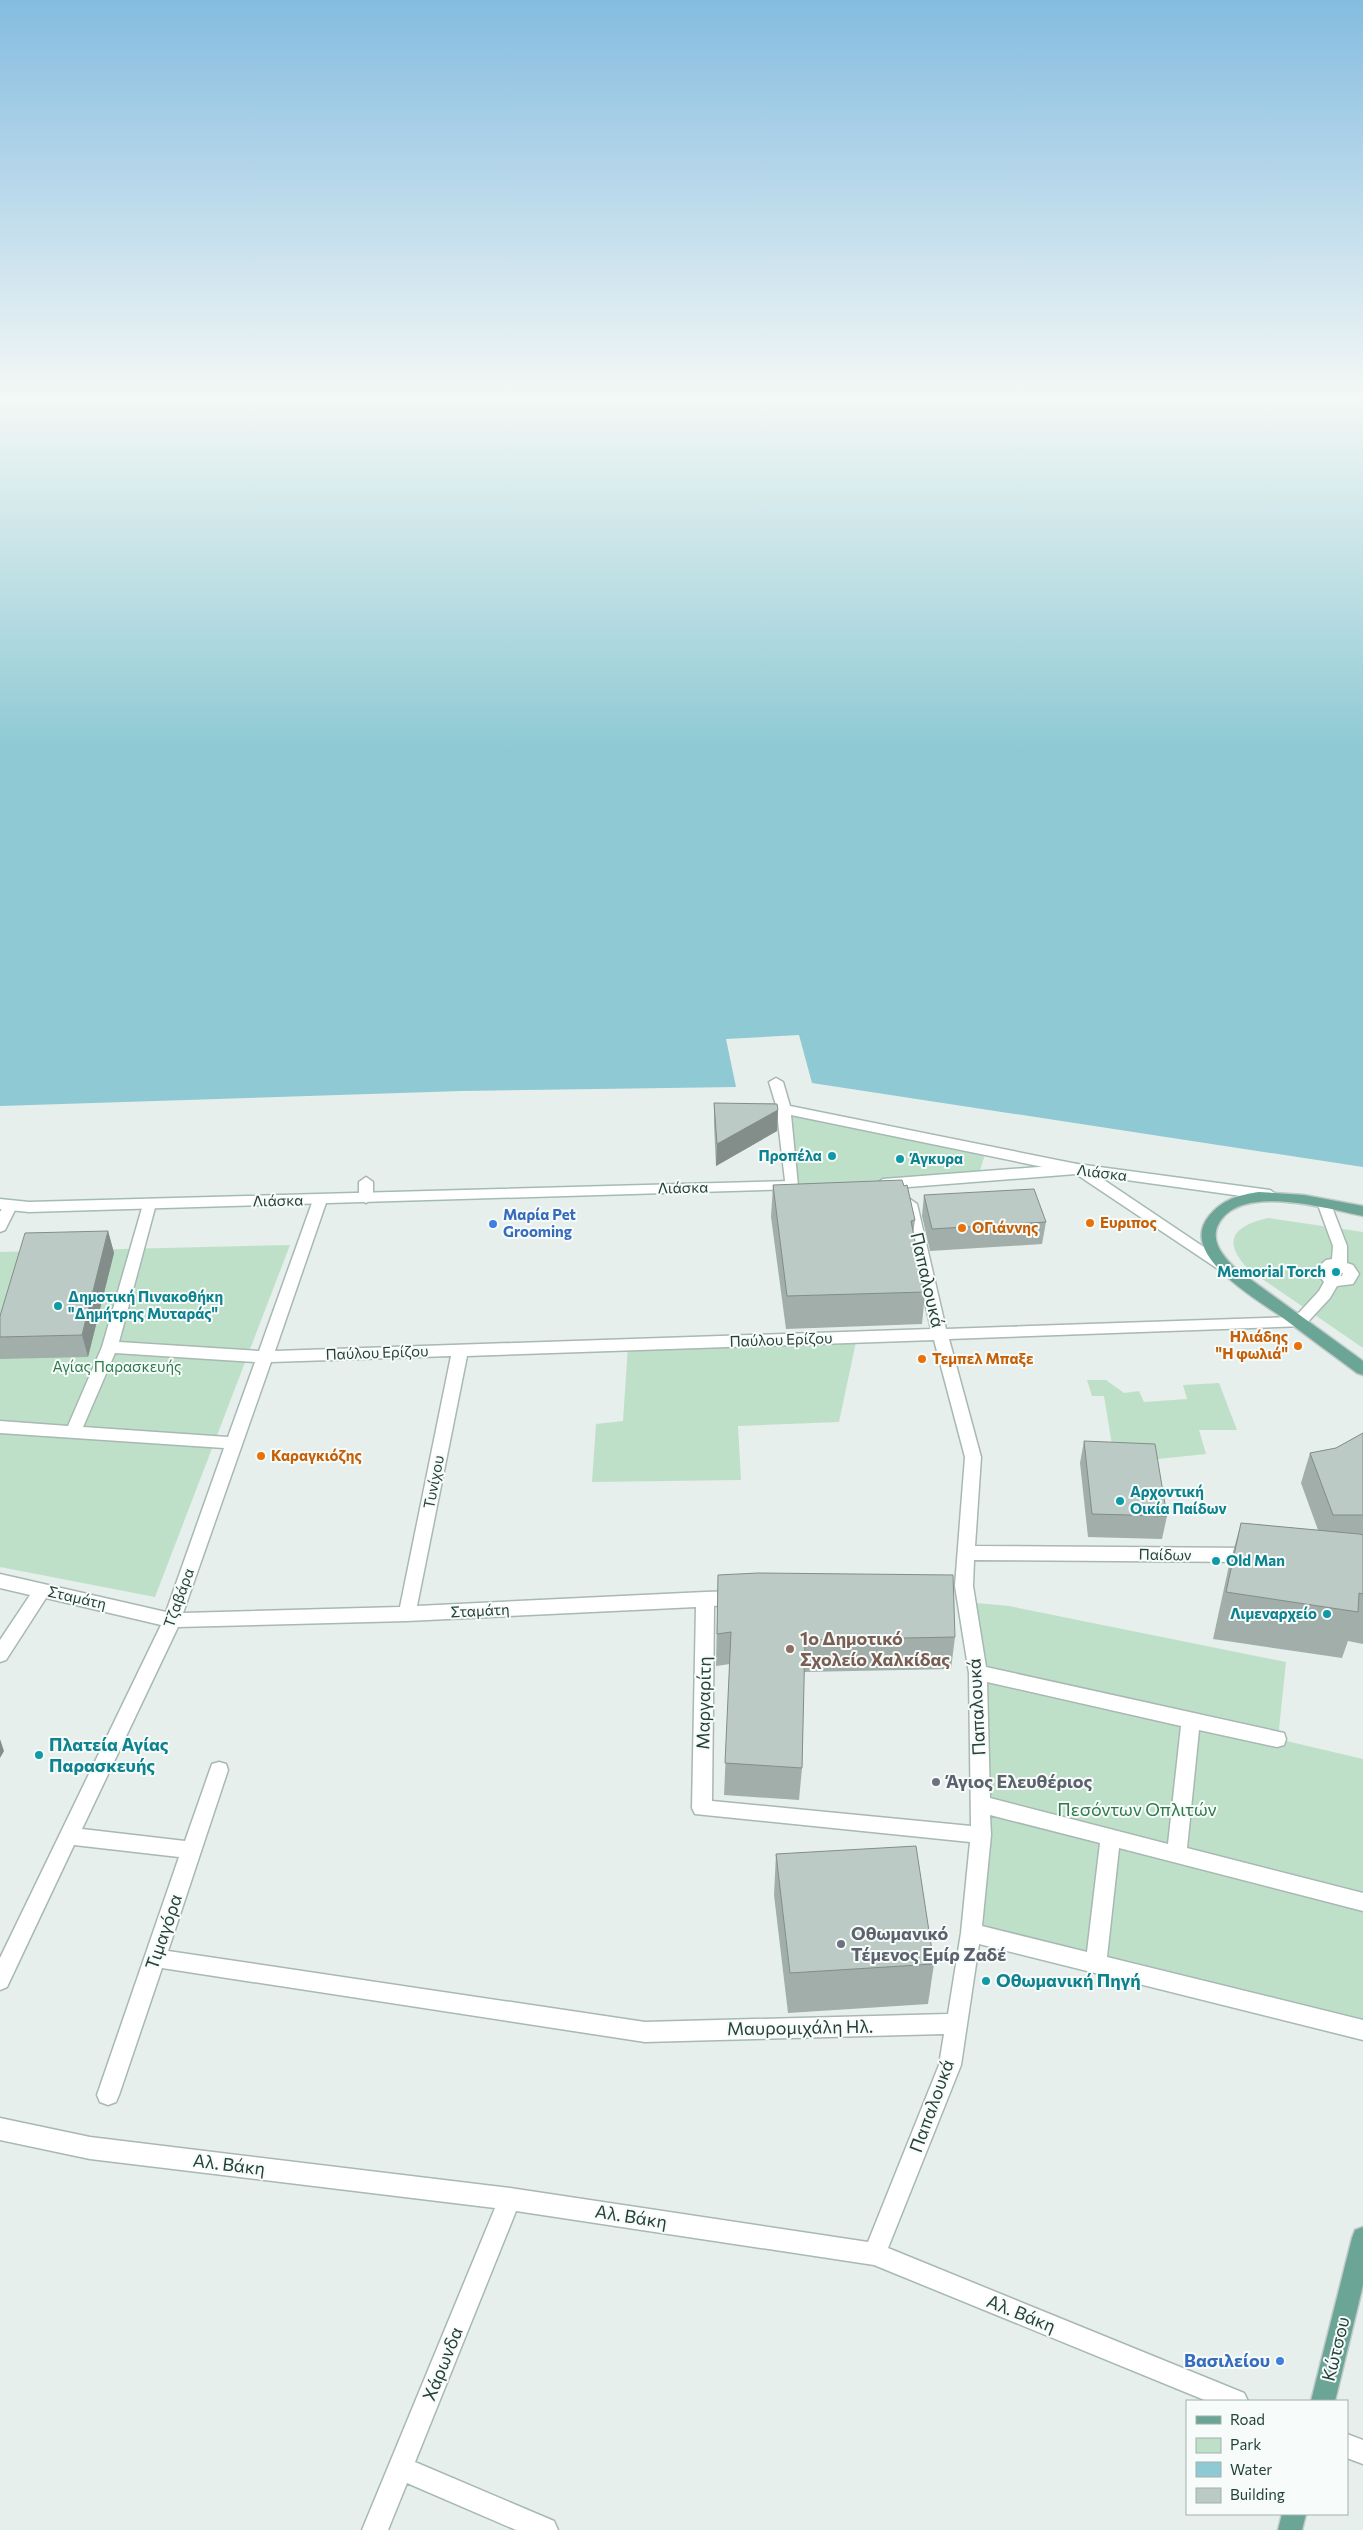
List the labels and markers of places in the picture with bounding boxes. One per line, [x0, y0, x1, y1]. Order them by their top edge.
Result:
place label: Προπέλα [759, 1146, 822, 1164]
place label: Άγκυρα [909, 1149, 963, 1167]
marker: Προπέλα [826, 1150, 838, 1162]
marker: Άγκυρα [894, 1153, 906, 1165]
place label: Μαρία Pet Grooming [503, 1205, 576, 1240]
place label: Ευριπος [1100, 1213, 1157, 1231]
marker: Ευριπος [1084, 1217, 1096, 1229]
marker: Μαρία Pet Grooming [487, 1218, 499, 1230]
place label: ΟΓιάννης [972, 1218, 1038, 1236]
marker: ΟΓιάννης [956, 1222, 968, 1234]
place label: Memorial Torch [1217, 1262, 1326, 1280]
marker: Memorial Torch [1330, 1266, 1342, 1278]
place label: Δημοτική Πινακοθήκη "Δημήτρης Μυταράς" [68, 1287, 223, 1322]
marker: Δημοτική Πινακοθήκη "Δημήτρης Μυταράς" [52, 1300, 64, 1312]
place label: Ηλιάδης "Η φωλιά" [1216, 1327, 1288, 1362]
marker: Ηλιάδης "Η φωλιά" [1292, 1340, 1304, 1352]
place label: Τεμπελ Μπαξε [932, 1349, 1033, 1367]
marker: Τεμπελ Μπαξε [916, 1353, 928, 1365]
place label: Καραγκιόζης [271, 1446, 362, 1464]
marker: Καραγκιόζης [255, 1450, 267, 1462]
place label: Αρχοντική Οικία Παίδων [1130, 1482, 1227, 1517]
marker: Αρχοντική Οικία Παίδων [1114, 1495, 1126, 1507]
place label: Old Man [1226, 1551, 1285, 1569]
marker: Old Man [1210, 1555, 1222, 1567]
place label: Λιμεναρχείο [1230, 1604, 1317, 1622]
marker: Λιμεναρχείο [1321, 1608, 1333, 1620]
place label: 1ο Δημοτικό Σχολείο Χαλκίδας [800, 1627, 950, 1670]
marker: 1ο Δημοτικό Σχολείο Χαλκίδας [784, 1643, 796, 1655]
place label: Πλατεία Αγίας Παρασκευής [49, 1733, 169, 1776]
marker: Πλατεία Αγίας Παρασκευής [33, 1749, 45, 1761]
place label: Άγιος Ελευθέριος [945, 1770, 1093, 1792]
marker: Άγιος Ελευθέριος [930, 1776, 942, 1788]
place label: Οθωμανικό Τέμενος Εμίρ Ζαδέ [851, 1922, 1006, 1965]
marker: Οθωμανικό Τέμενος Εμίρ Ζαδέ [835, 1938, 847, 1950]
place label: Οθωμανική Πηγή [996, 1969, 1141, 1991]
marker: Οθωμανική Πηγή [980, 1975, 992, 1987]
place label: Βασιλείου [1184, 2349, 1270, 2371]
marker: Βασιλείου [1274, 2355, 1286, 2367]

